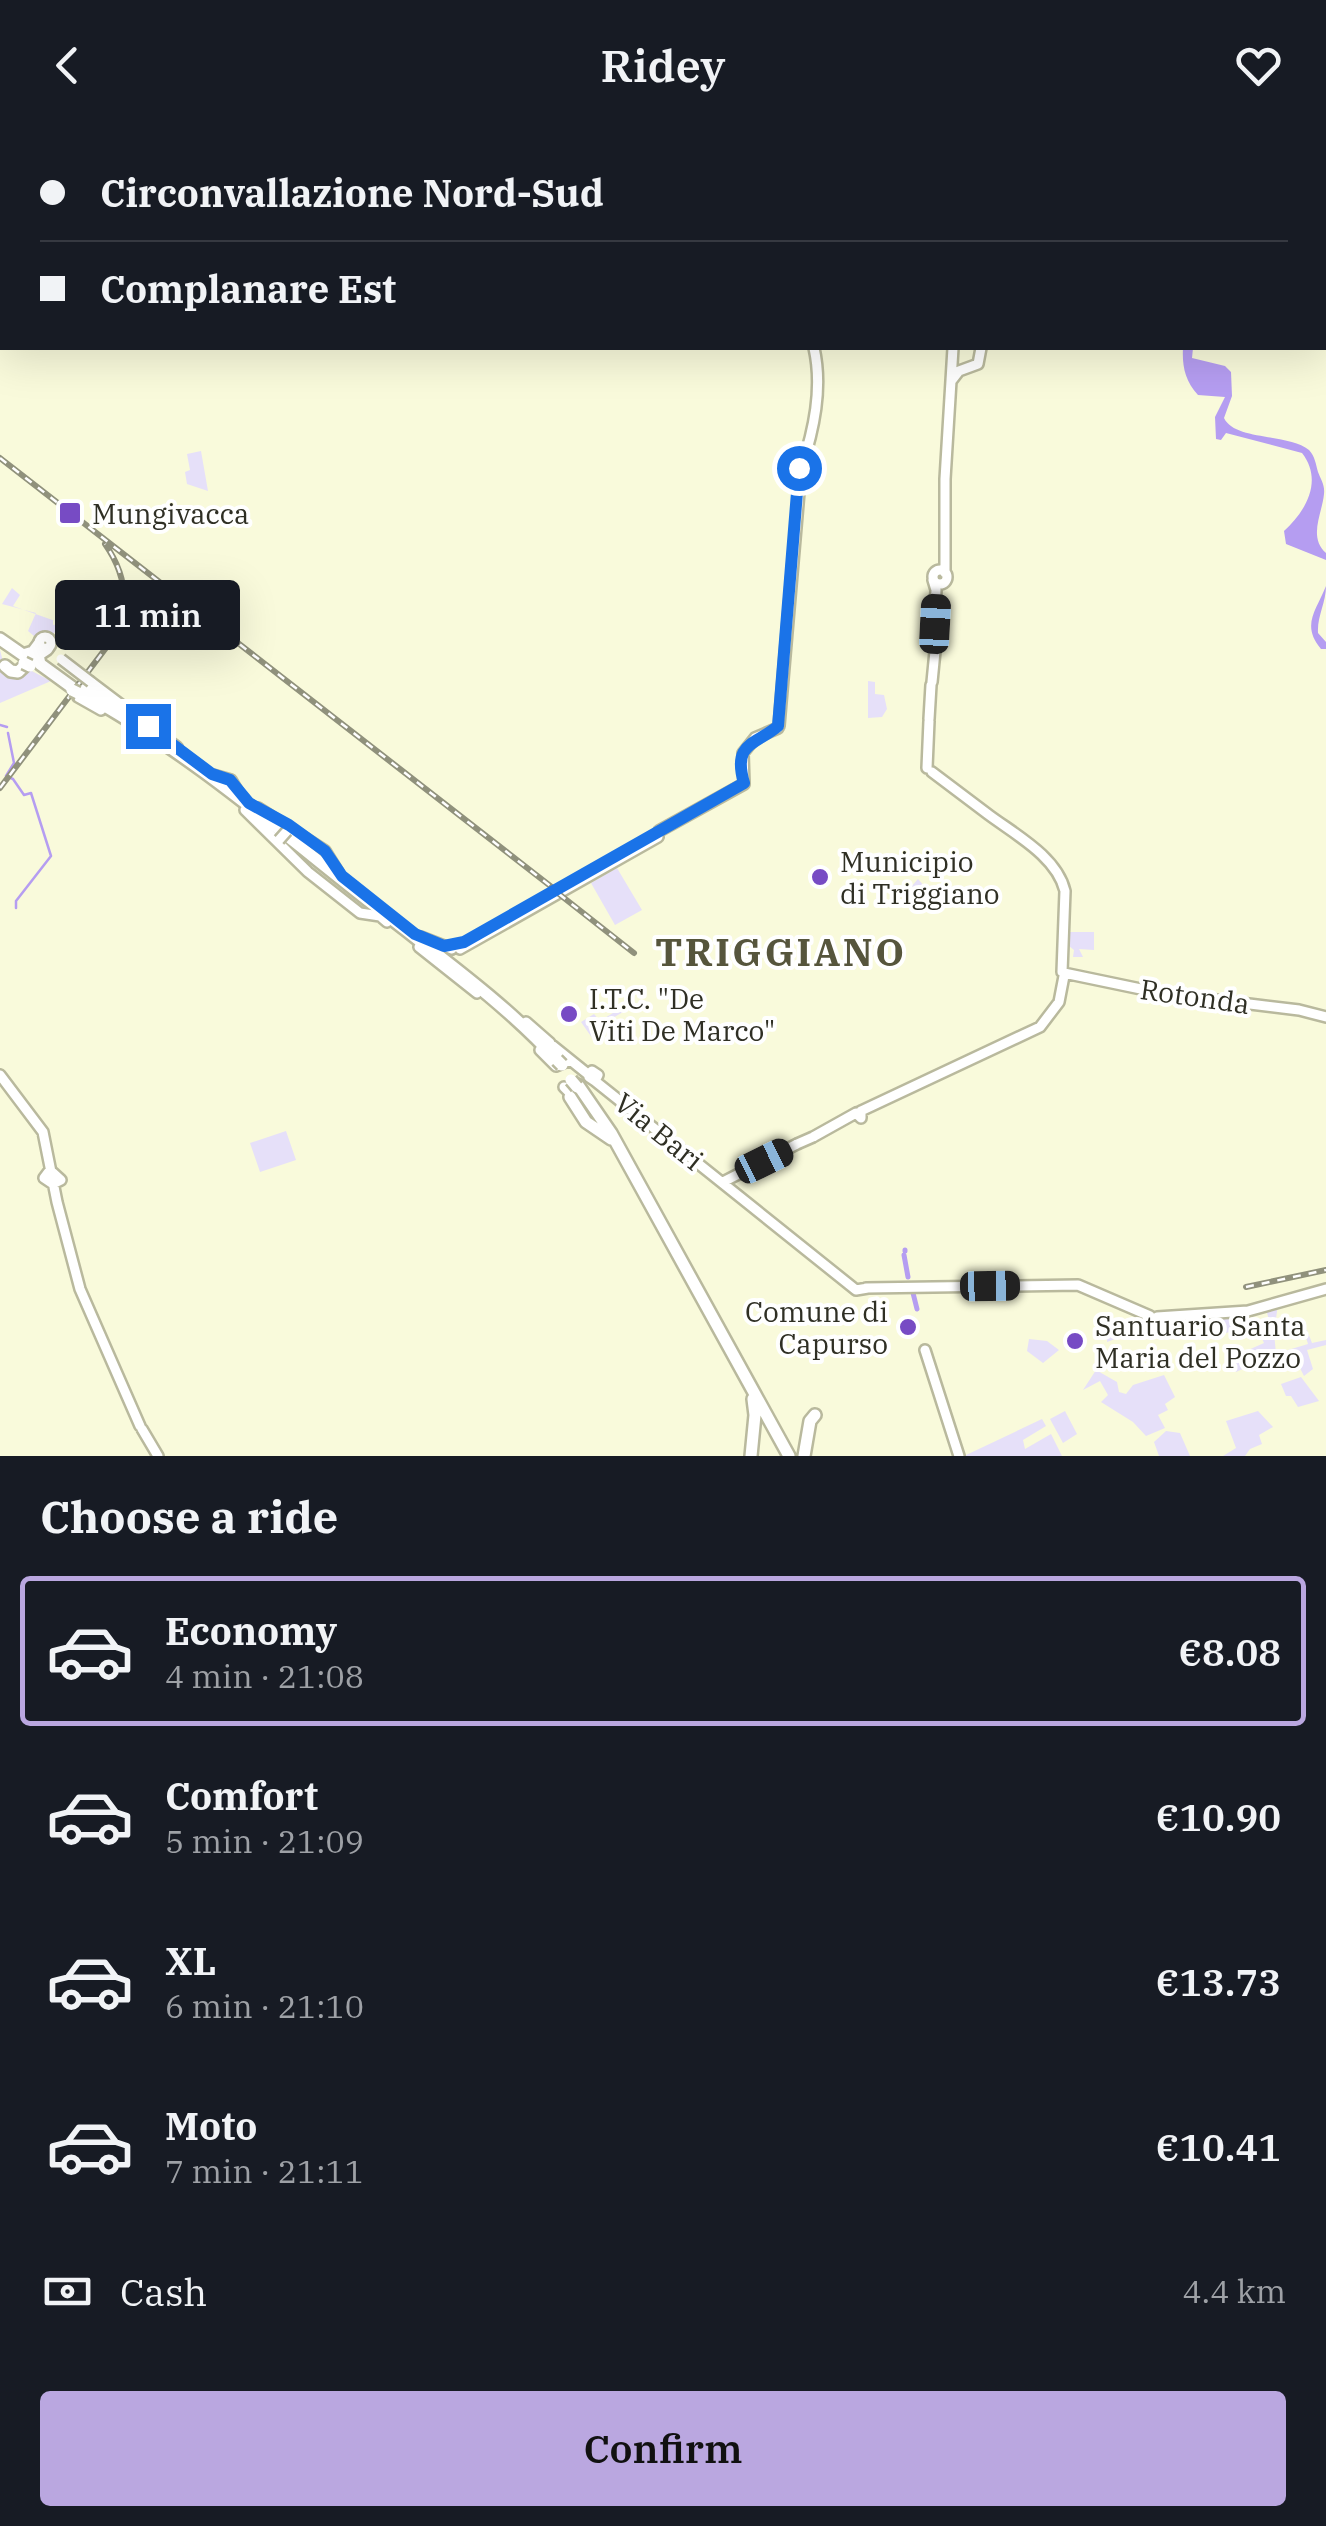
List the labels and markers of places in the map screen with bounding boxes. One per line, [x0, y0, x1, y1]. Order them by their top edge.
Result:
place label: Mungivacca [92, 495, 249, 532]
marker: Mungivacca [57, 500, 83, 526]
place label: Municipio di Triggiano [840, 843, 1000, 912]
marker: Municipio di Triggiano [809, 866, 831, 888]
place label: I.T.C. "De Viti De Marco" [589, 980, 775, 1049]
marker: I.T.C. "De Viti De Marco" [558, 1003, 580, 1025]
place label: Comune di Capurso [745, 1293, 888, 1362]
place label: Santuario Santa Maria del Pozzo [1095, 1307, 1305, 1376]
marker: Comune di Capurso [897, 1316, 919, 1338]
marker: Santuario Santa Maria del Pozzo [1064, 1330, 1086, 1352]

